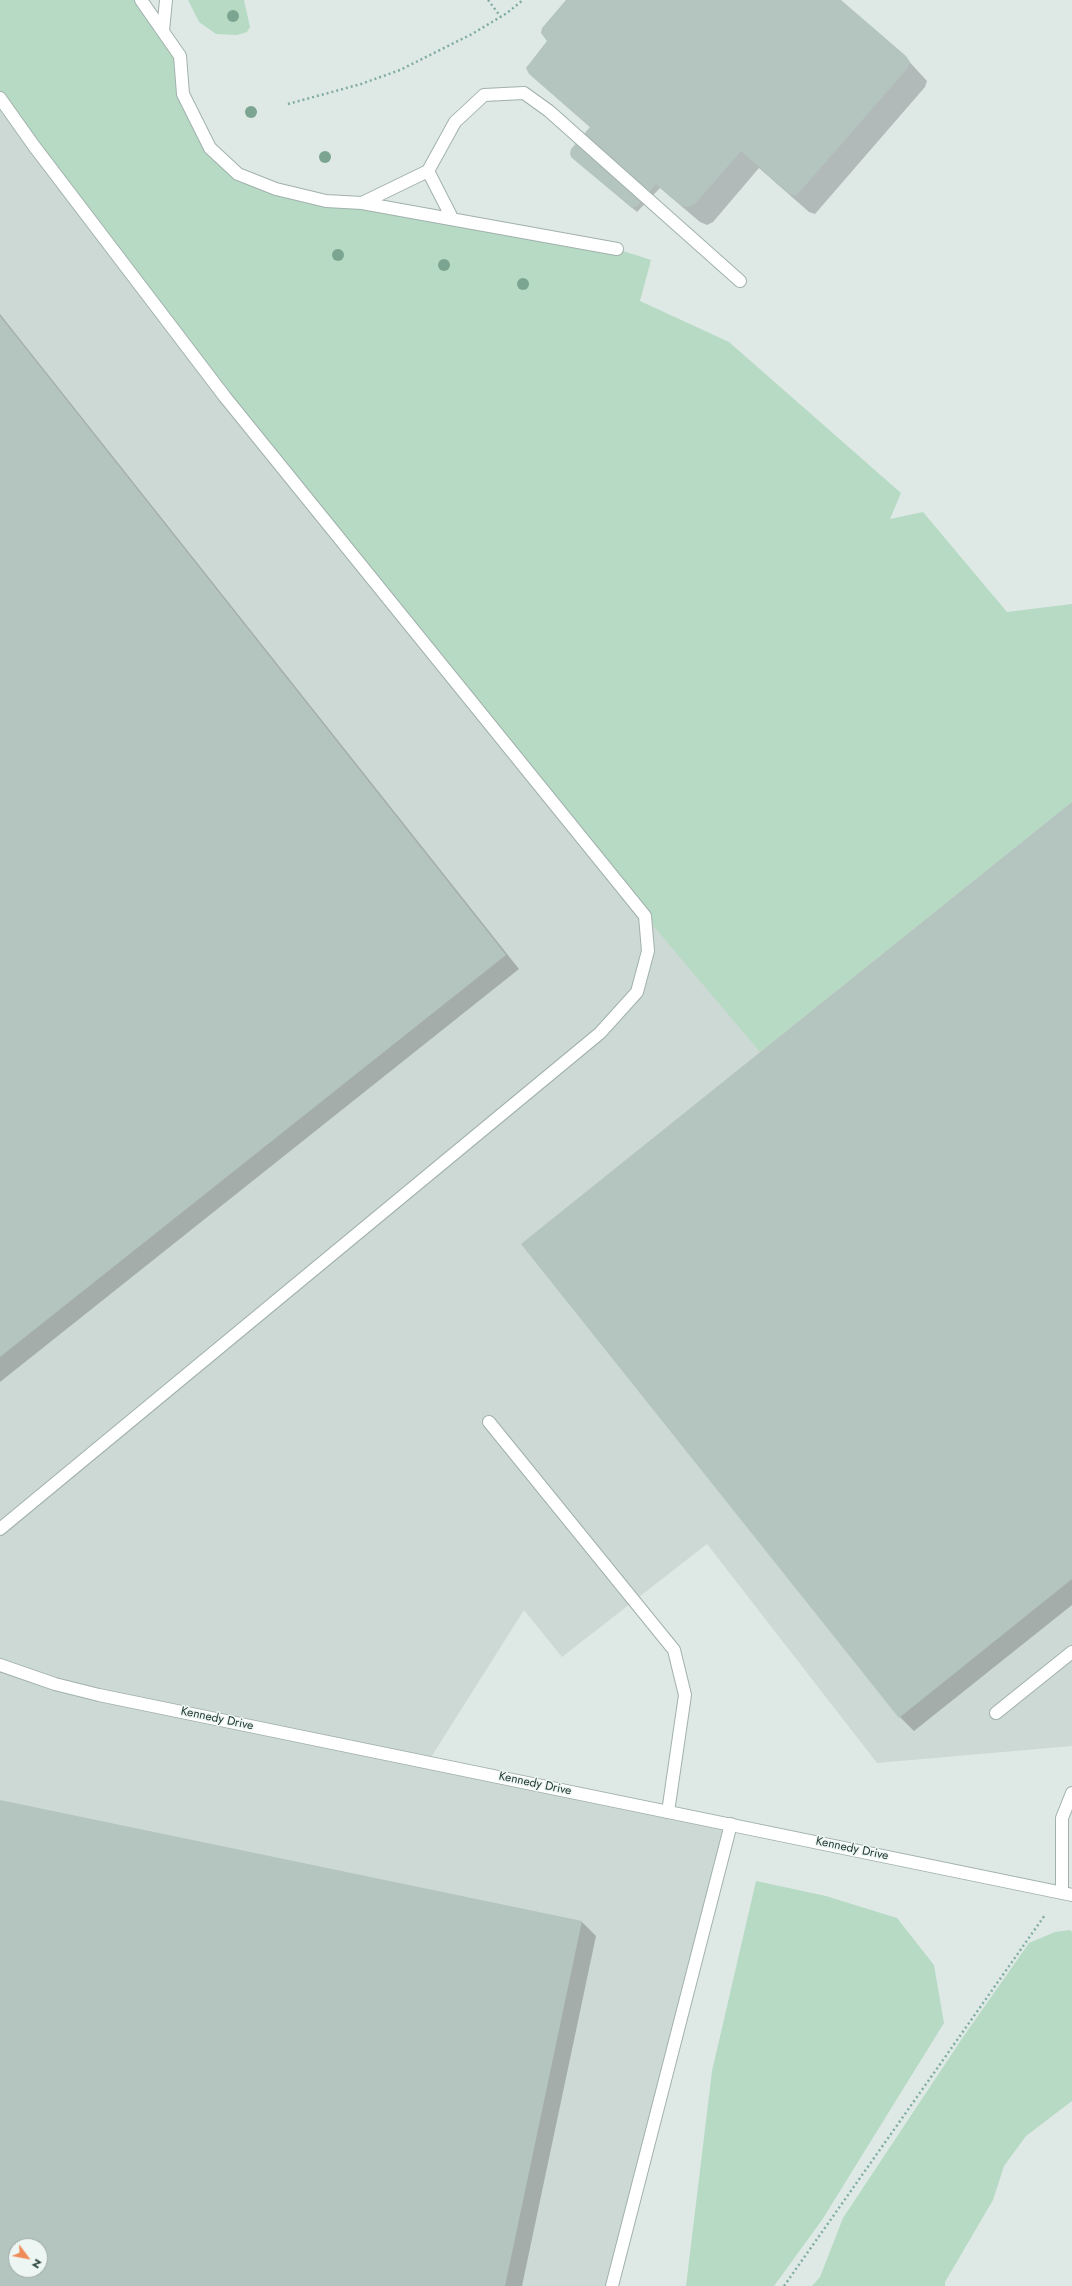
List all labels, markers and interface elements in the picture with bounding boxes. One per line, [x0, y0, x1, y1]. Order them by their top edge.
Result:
street label: Kennedy Drive [179, 1704, 255, 1734]
street label: Kennedy Drive [497, 1769, 573, 1799]
street label: Kennedy Drive [814, 1834, 890, 1864]
north arrow [8, 2238, 48, 2278]
text: N [28, 2256, 46, 2272]

